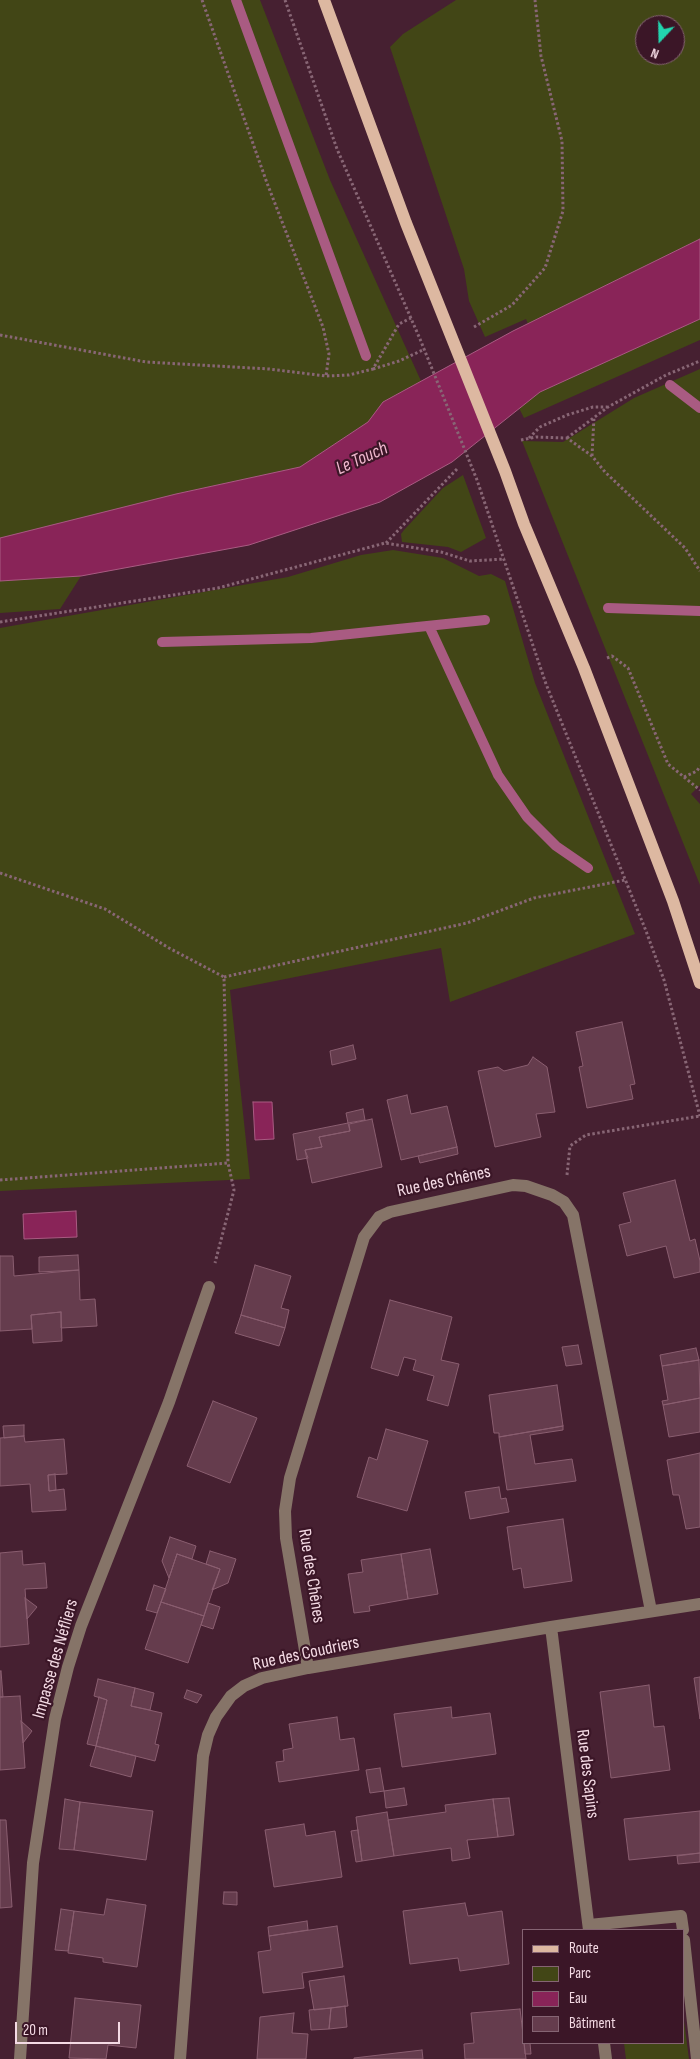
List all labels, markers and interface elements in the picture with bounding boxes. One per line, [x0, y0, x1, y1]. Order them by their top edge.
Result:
north arrow [635, 15, 685, 65]
text: N [648, 44, 661, 63]
water label: Le Touch [333, 438, 391, 480]
street label: Rue des Chênes [395, 1162, 493, 1202]
street label: Rue des Chênes [293, 1527, 329, 1625]
street label: Impasse des Néfliers [29, 1597, 83, 1721]
street label: Rue des Coudriers [251, 1632, 361, 1676]
street label: Rue des Sapins [571, 1728, 603, 1820]
legend [522, 1929, 685, 2044]
text: Route [569, 1939, 599, 1958]
text: Parc [569, 1964, 591, 1983]
text: Eau [569, 1989, 587, 2008]
scale bar [18, 2012, 122, 2044]
text: Bâtiment [569, 2014, 616, 2033]
text: 20 m [23, 2021, 48, 2040]

